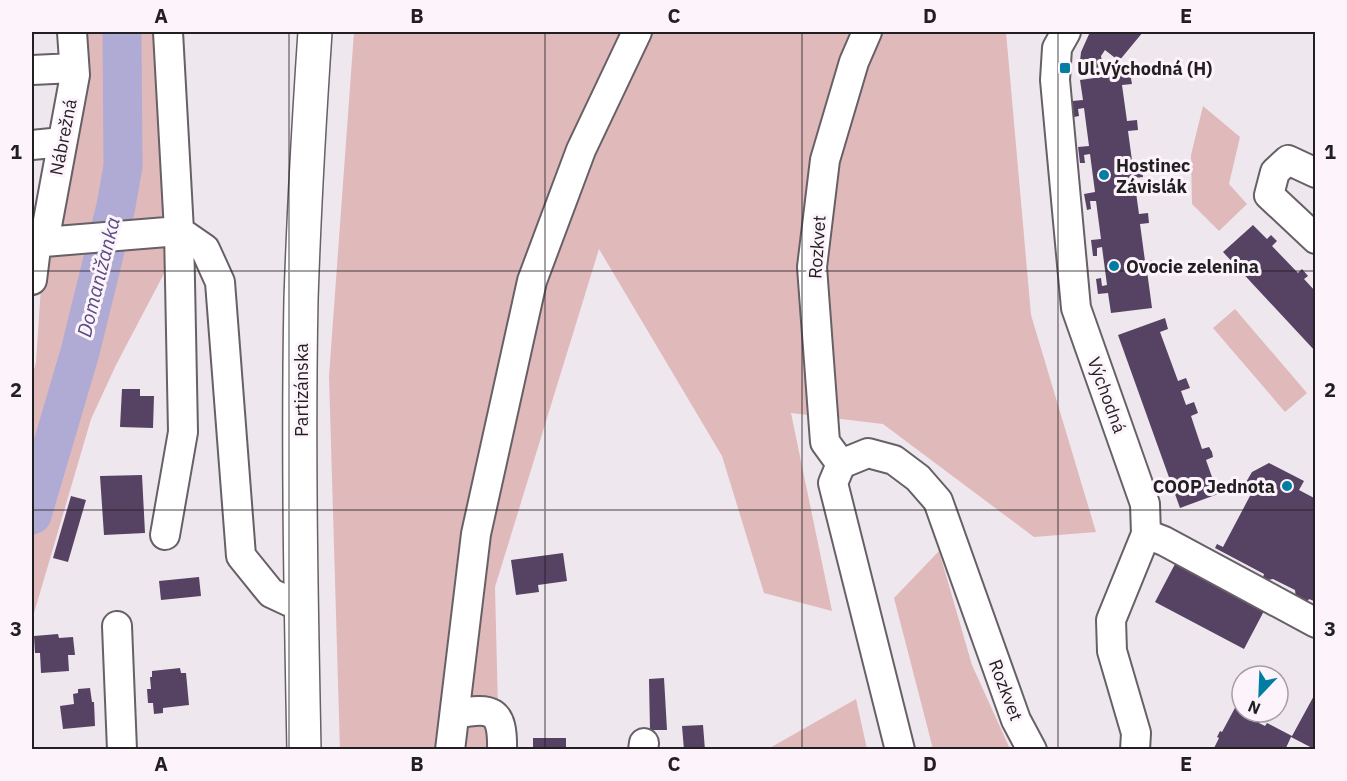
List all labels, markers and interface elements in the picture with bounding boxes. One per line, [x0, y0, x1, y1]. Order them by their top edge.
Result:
text: A [154, 2, 168, 29]
text: B [410, 2, 424, 29]
text: C [667, 2, 681, 29]
text: D [923, 2, 937, 29]
text: E [1180, 2, 1192, 29]
place label: Ul.Východná (H) [1077, 57, 1212, 80]
marker: Ul.Východná (H) [1058, 61, 1072, 75]
street label: Nábrežná [44, 97, 82, 177]
text: 1 [10, 138, 22, 165]
text: 1 [1324, 138, 1336, 165]
place label: Hostinec Závislák [1116, 154, 1190, 198]
marker: Hostinec Závislák [1097, 168, 1111, 182]
water label: Domanižanka [70, 214, 126, 340]
street label: Rozkvet [803, 214, 831, 280]
place label: Ovocie zelenina [1126, 255, 1259, 278]
marker: Ovocie zelenina [1107, 259, 1121, 273]
street label: Partizánska [290, 343, 313, 437]
street label: Východná [1083, 354, 1132, 437]
text: 2 [10, 376, 22, 403]
text: 2 [1324, 376, 1336, 403]
place label: COOP Jednota [1153, 475, 1275, 498]
marker: COOP Jednota [1280, 479, 1294, 493]
text: 3 [10, 615, 22, 642]
text: 3 [1324, 615, 1336, 642]
street label: Rozkvet [984, 656, 1028, 724]
north arrow [1230, 664, 1290, 724]
text: N [1245, 696, 1263, 719]
text: A [154, 750, 168, 777]
text: B [410, 750, 424, 777]
text: C [667, 750, 681, 777]
text: D [923, 750, 937, 777]
text: E [1180, 750, 1192, 777]

